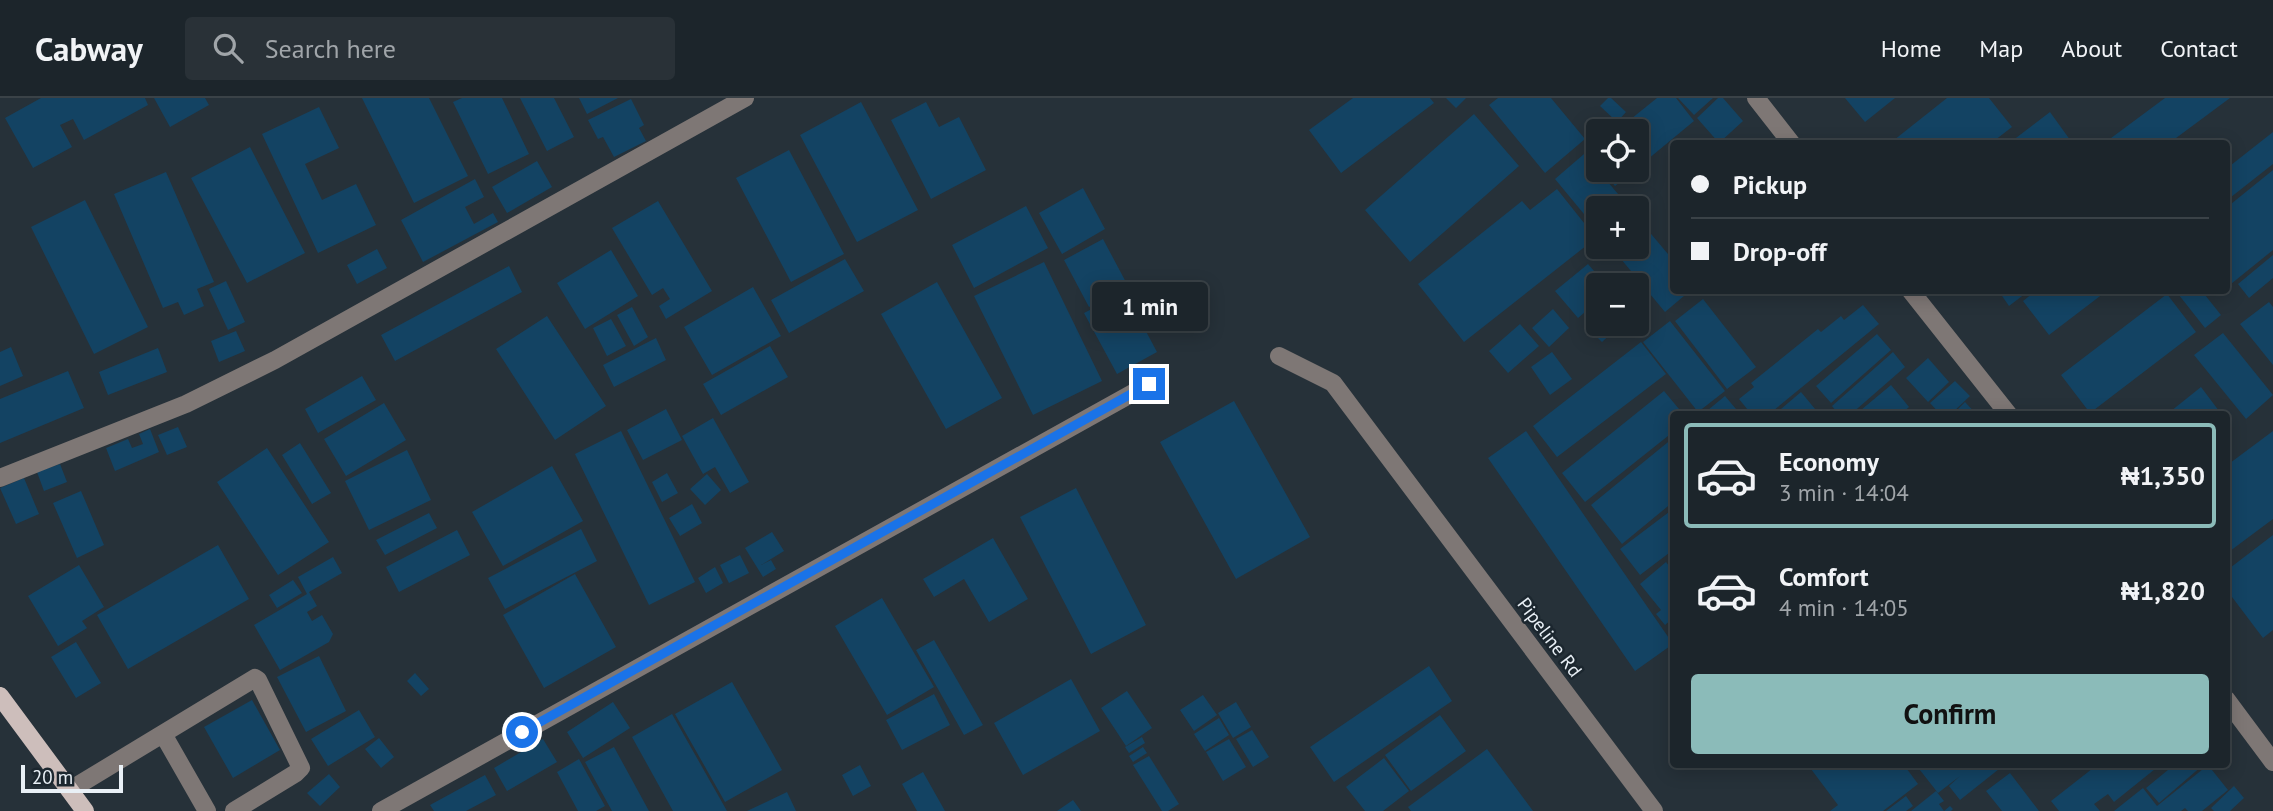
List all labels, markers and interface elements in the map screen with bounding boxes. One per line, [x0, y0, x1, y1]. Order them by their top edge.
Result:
search box [185, 17, 675, 80]
text: Cabway [35, 27, 143, 70]
icon: search [209, 29, 247, 67]
text: Search here [265, 32, 396, 65]
text: Home [1881, 33, 1941, 64]
text: Map [1979, 33, 2023, 64]
text: About [2061, 33, 2122, 64]
text: Contact [2160, 33, 2238, 64]
map controls [1586, 119, 1649, 336]
button: locate [1586, 119, 1649, 182]
text: Pickup [1733, 168, 1807, 201]
button: + [1586, 196, 1649, 259]
text: Drop-off [1733, 235, 1827, 268]
button: − [1586, 273, 1649, 336]
callout: 1 min [1091, 282, 1207, 331]
text: 1 min [1122, 292, 1178, 321]
route end [1133, 368, 1165, 400]
icon: car [1695, 444, 1758, 507]
text: Economy [1779, 445, 1879, 478]
text: ₦1,350 [2121, 459, 2205, 492]
text: 3 min · 14:04 [1779, 478, 1909, 507]
icon: car [1695, 559, 1758, 622]
text: Comfort [1779, 560, 1869, 593]
text: ₦1,820 [2121, 574, 2205, 607]
street label: Pipeline Rd [1512, 593, 1588, 681]
text: 4 min · 14:05 [1779, 593, 1909, 622]
button: Confirm [1691, 674, 2209, 754]
route start [506, 716, 538, 748]
scale bar [21, 762, 122, 794]
text: 20 m [32, 765, 73, 789]

